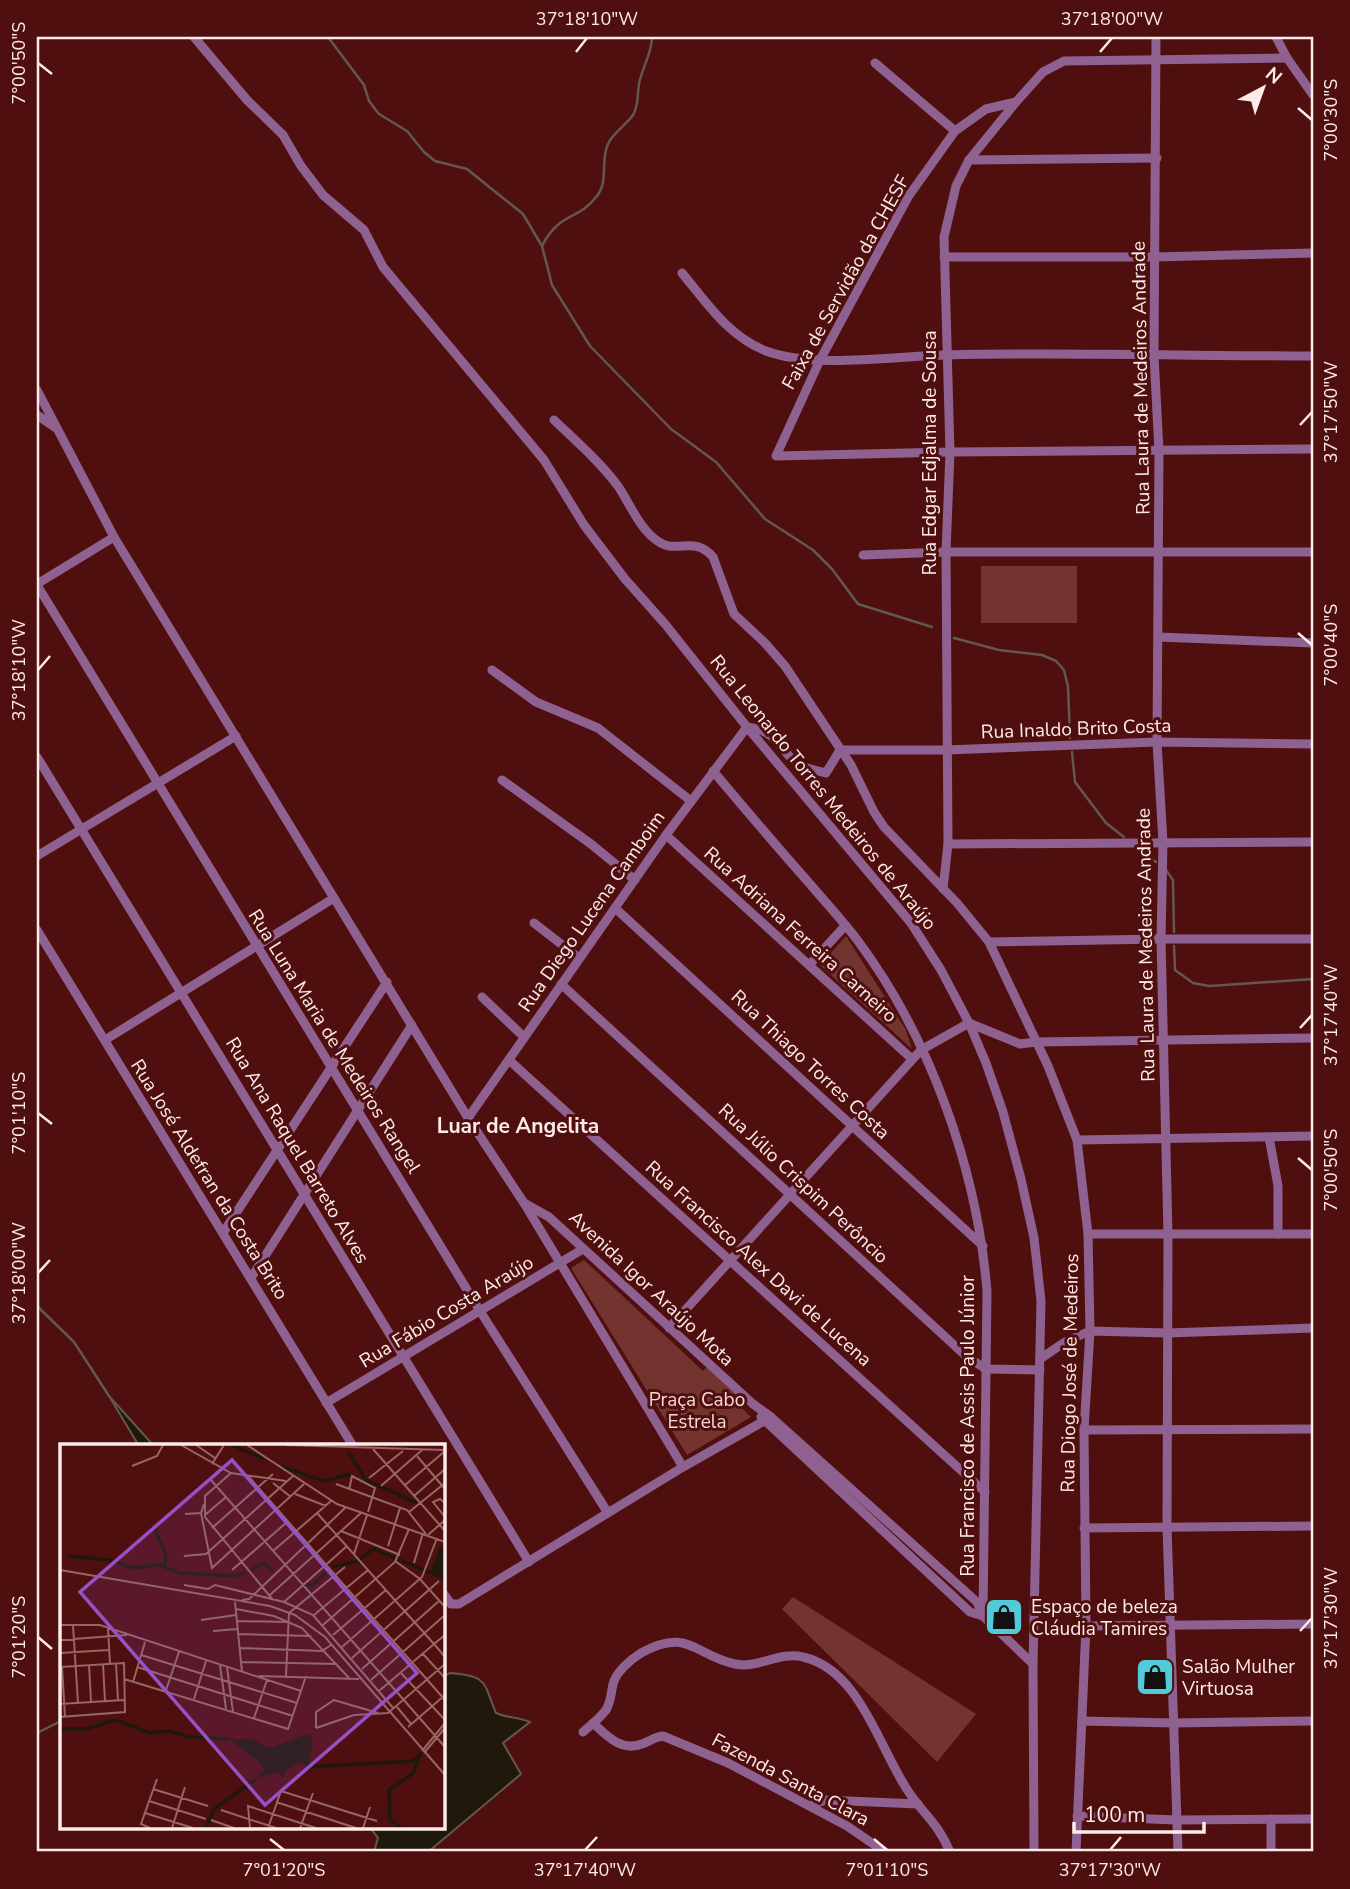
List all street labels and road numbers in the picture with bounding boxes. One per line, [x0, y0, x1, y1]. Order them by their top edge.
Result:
street label: Faixa de Servidão da CHESF [776, 171, 916, 394]
street label: Rua Laura de Medeiros Andrade [1126, 241, 1156, 515]
street label: Rua Edgar Edjalma de Sousa [917, 331, 943, 575]
street label: Rua Leonardo Torres Medeiros de Araújo [704, 650, 943, 936]
street label: Rua Inaldo Brito Costa [980, 713, 1172, 745]
street label: Rua Diego Lucena Camboim [512, 806, 671, 1017]
street label: Rua Laura de Medeiros Andrade [1131, 808, 1161, 1082]
street label: Rua Adriana Ferreira Carneiro [698, 841, 903, 1029]
street label: Rua Luna Maria de Medeiros Rangel [242, 904, 427, 1179]
street label: Rua Thiago Torres Costa [725, 984, 895, 1145]
street label: Rua Ana Raquel Barreto Alves [219, 1033, 375, 1269]
street label: Rua José Aldefran da Costa Brito [124, 1054, 294, 1305]
street label: Rua Júlio Crispim Perôncio [713, 1098, 894, 1270]
street label: Rua Francisco Alex Davi de Lucena [640, 1155, 877, 1373]
street label: Avenida Igor Araújo Mota [563, 1205, 740, 1372]
street label: Rua Fábio Costa Araújo [355, 1249, 539, 1374]
street label: Rua Diogo José de Medeiros [1055, 1253, 1085, 1493]
street label: Rua Francisco de Assis Paulo Júnior [955, 1275, 981, 1577]
street label: Fazenda Santa Clara [707, 1727, 874, 1832]

